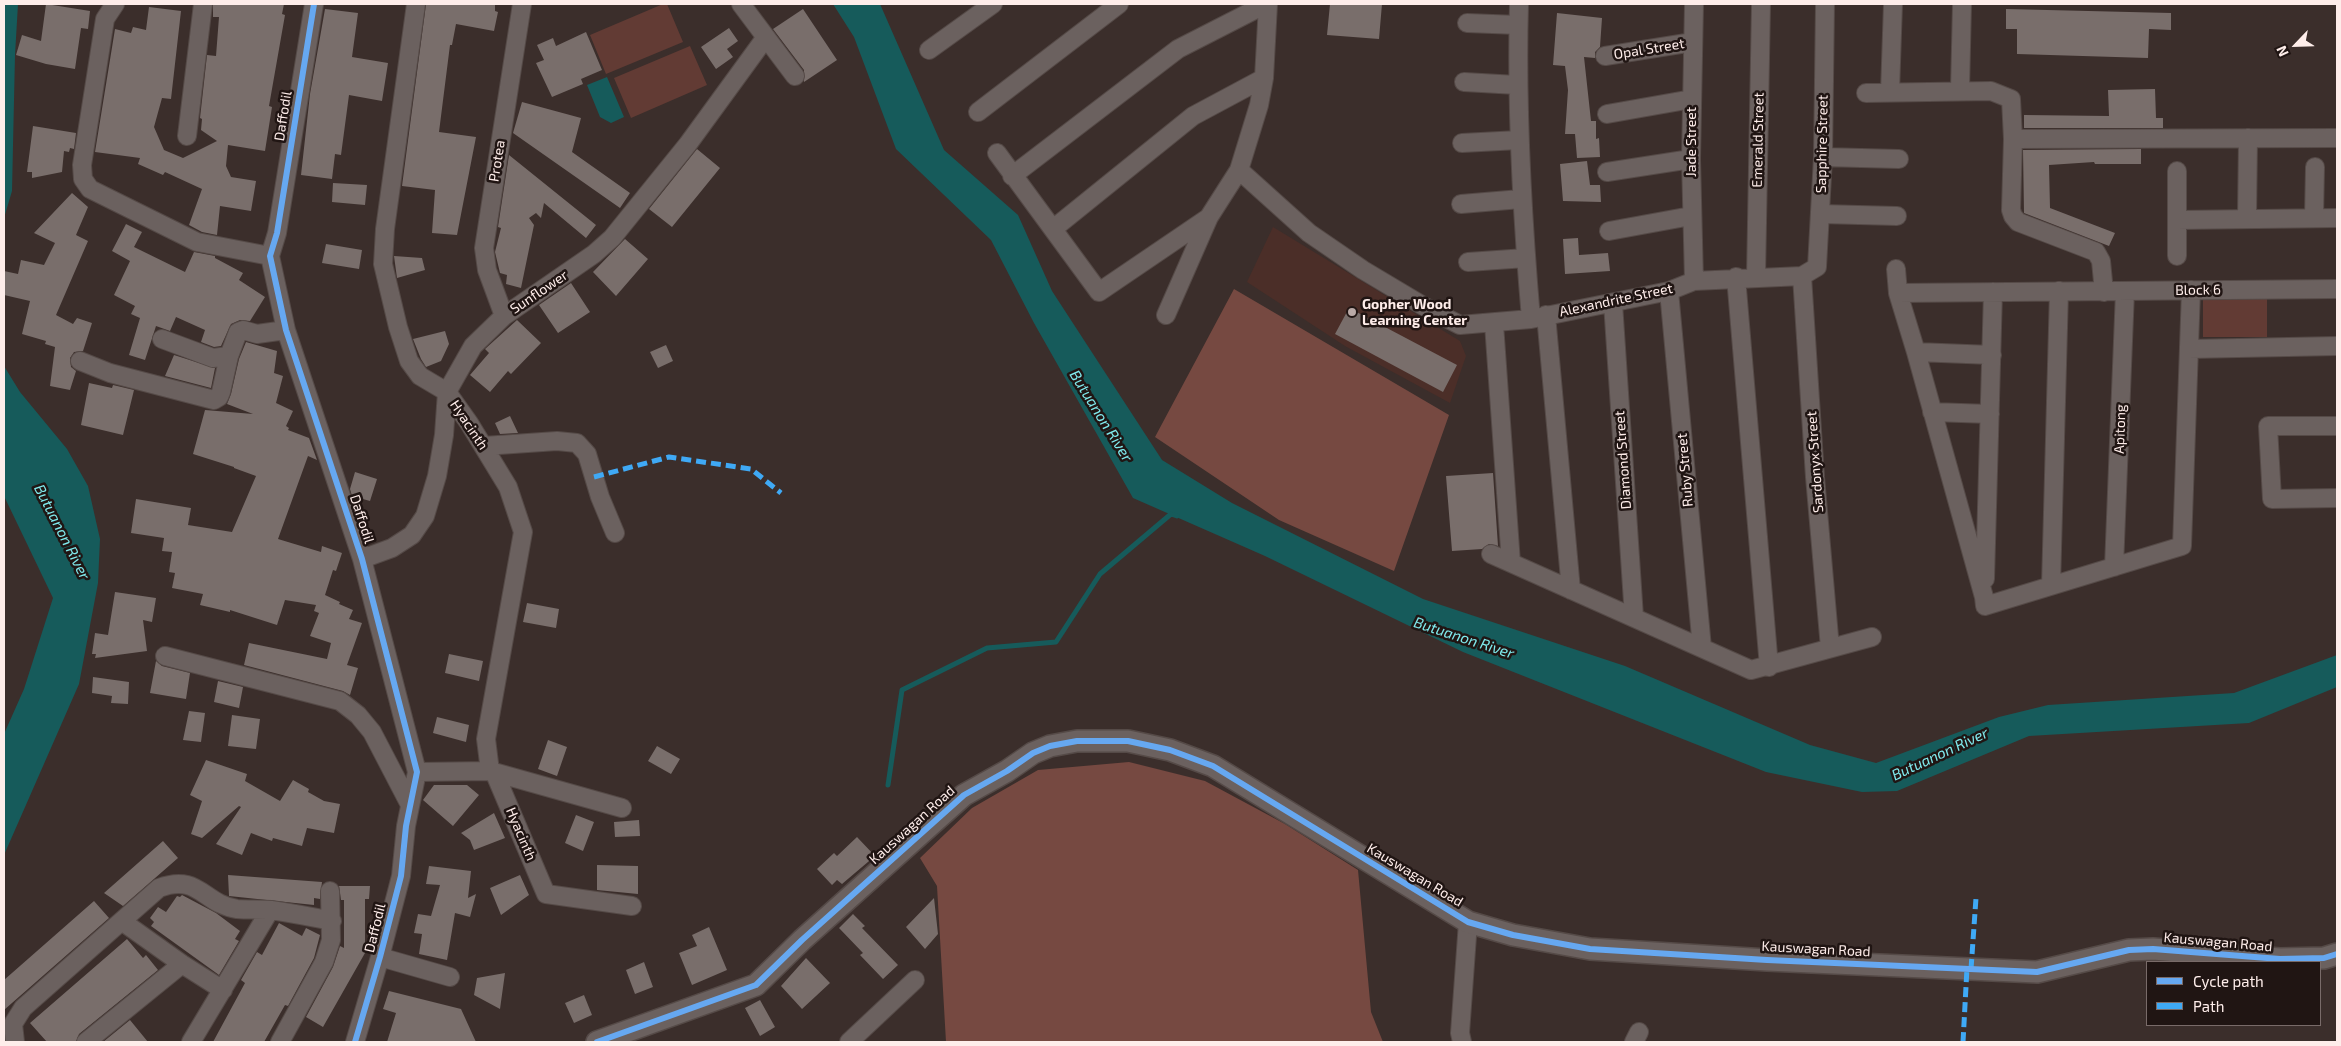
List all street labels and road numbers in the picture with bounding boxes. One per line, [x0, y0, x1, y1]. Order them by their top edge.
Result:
street label: Opal Street [1612, 35, 1686, 63]
street label: Daffodil [271, 90, 295, 142]
street label: Emerald Street [1749, 92, 1767, 188]
street label: Sapphire Street [1813, 95, 1831, 193]
street label: Jade Street [1683, 107, 1699, 177]
street label: Protea [485, 139, 509, 183]
street label: Sunflower [507, 267, 571, 317]
street label: Alexandrite Street [1558, 280, 1674, 320]
street label: Block 6 [2175, 281, 2221, 299]
street label: Hyacinth [446, 397, 492, 453]
street label: Apitong [2111, 404, 2129, 454]
street label: Diamond Street [1611, 410, 1635, 510]
street label: Sardonyx Street [1803, 411, 1827, 513]
street label: Ruby Street [1673, 432, 1697, 508]
street label: Daffodil [346, 492, 378, 546]
street label: Kauswagan Road [866, 782, 958, 868]
street label: Hyacinth [502, 805, 540, 863]
street label: Kauswagan Road [1364, 840, 1466, 910]
street label: Daffodil [361, 902, 389, 954]
street label: Kauswagan Road [2163, 929, 2273, 955]
street label: Kauswagan Road [1761, 938, 1871, 960]

